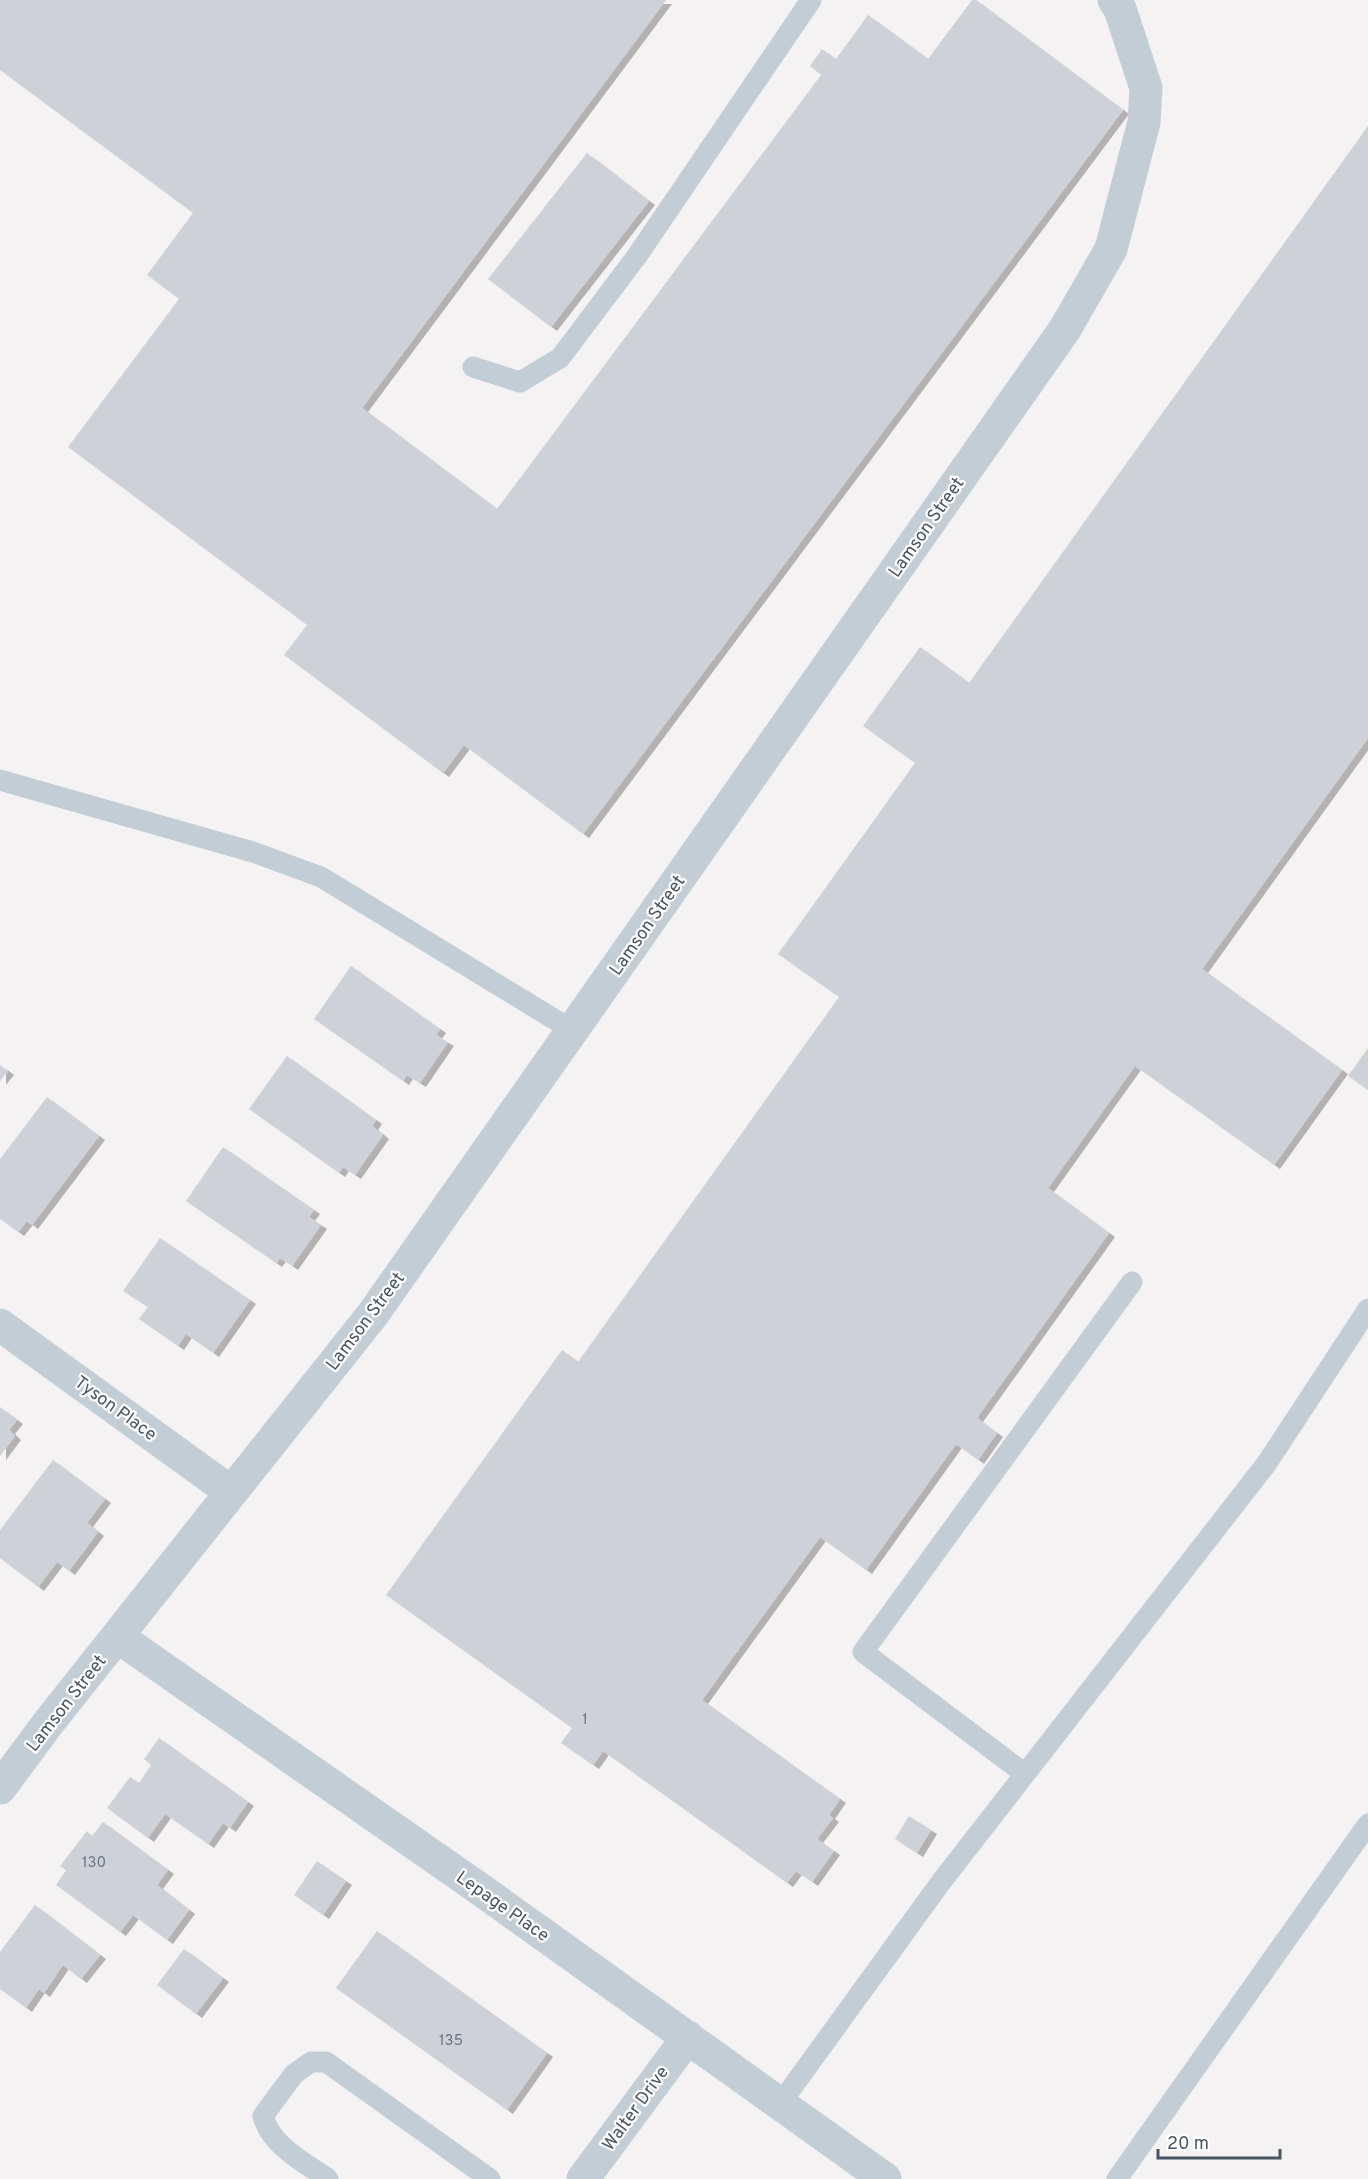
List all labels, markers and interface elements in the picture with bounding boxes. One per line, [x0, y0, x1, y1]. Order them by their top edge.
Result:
street label: Lamson Street [884, 473, 970, 582]
street label: Lamson Street [605, 871, 691, 980]
street label: Lamson Street [322, 1268, 411, 1376]
street label: Tyson Place [69, 1372, 161, 1447]
street label: Lamson Street [22, 1651, 112, 1757]
house number: 1 [582, 1711, 588, 1730]
house number: 130 [82, 1854, 106, 1873]
street label: Lepage Place [451, 1867, 553, 1948]
house number: 135 [439, 2032, 463, 2051]
street label: Walter Drive [598, 2062, 675, 2156]
scale bar [1158, 2122, 1280, 2160]
text: 20 m [1167, 2133, 1209, 2156]

